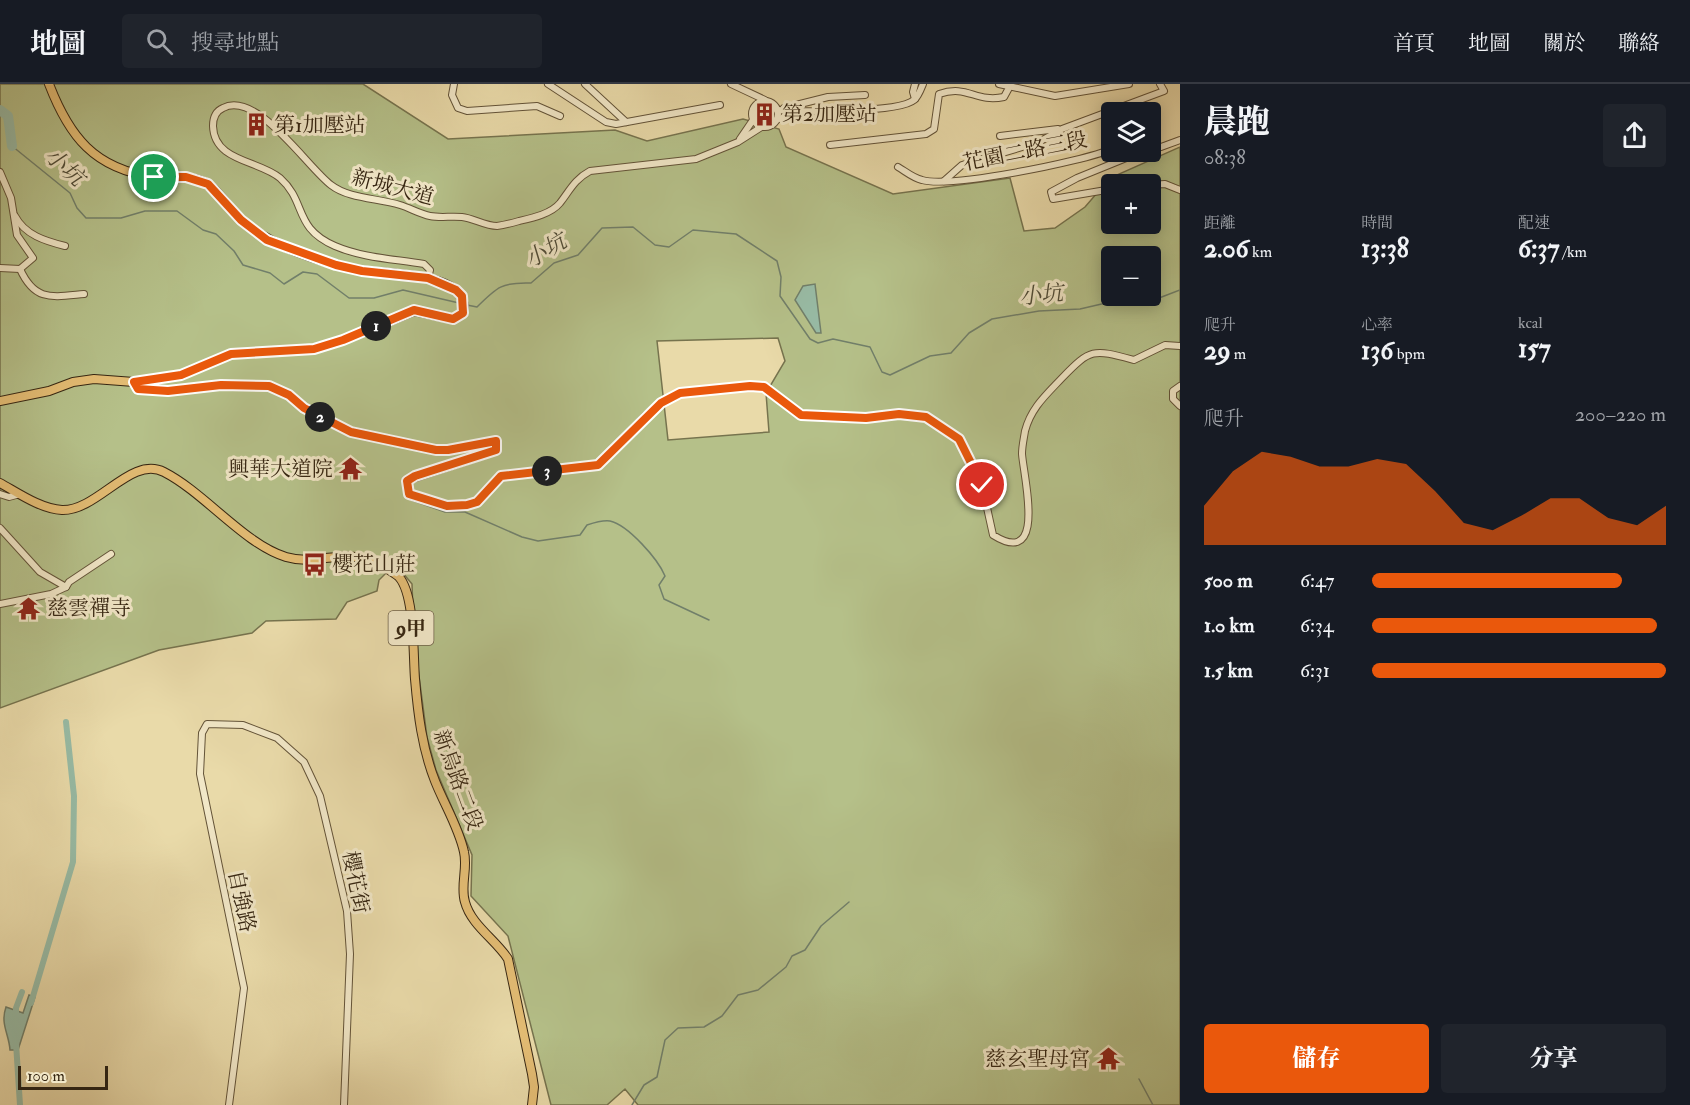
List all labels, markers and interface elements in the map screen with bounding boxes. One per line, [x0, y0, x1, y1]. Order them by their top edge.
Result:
search box [122, 14, 542, 68]
icon: search [143, 25, 176, 58]
text: 地圖 [30, 27, 86, 62]
text: 搜尋地點 [191, 29, 279, 57]
text: 首頁 [1393, 30, 1435, 57]
text: 地圖 [1468, 30, 1510, 57]
text: 關於 [1543, 30, 1585, 57]
text: 聯絡 [1618, 30, 1660, 57]
building icon: 第2加壓站 [751, 101, 777, 127]
place label: 第2加壓站 [782, 101, 877, 128]
map controls [1101, 102, 1161, 306]
button: layers [1101, 102, 1161, 162]
text: 晨跑 [1204, 102, 1270, 143]
button: share [1603, 104, 1666, 167]
building icon: 第1加壓站 [243, 112, 269, 138]
place label: 第1加壓站 [274, 112, 366, 139]
street label: 花園二路三段 [961, 126, 1090, 177]
water label: 小坑 [39, 142, 92, 194]
text: 08:38 [1204, 145, 1246, 170]
pin [128, 151, 179, 202]
icon: arrive [137, 160, 170, 193]
street label: 新城大道 [349, 164, 437, 211]
button: + [1101, 174, 1161, 234]
text: 距離 [1204, 213, 1236, 233]
text: 時間 [1361, 213, 1393, 233]
text: 配速 [1518, 213, 1550, 233]
water label: 小坑 [519, 226, 574, 274]
text: 2.06 [1204, 233, 1249, 265]
text: 13:38 [1361, 233, 1409, 265]
text: 6:37 [1518, 233, 1559, 265]
text: km [1249, 242, 1272, 262]
text: /km [1559, 242, 1587, 262]
button: − [1101, 246, 1161, 306]
water label: 小坑 [1018, 278, 1067, 311]
pin: 1 [361, 311, 391, 341]
text: kcal [1518, 313, 1543, 333]
text: 爬升 [1204, 315, 1236, 335]
text: 心率 [1361, 315, 1393, 335]
text: 1 [373, 316, 379, 336]
text: 157 [1518, 333, 1551, 365]
text: 29 [1204, 335, 1231, 367]
text: 136 [1361, 335, 1393, 367]
text: m [1231, 344, 1246, 364]
text: bpm [1393, 344, 1425, 364]
pin: 2 [305, 402, 335, 432]
text: 200–220 m [1575, 402, 1666, 427]
text: 爬升 [1204, 406, 1244, 431]
text: 2 [316, 407, 324, 427]
place label: 興華大道院 [228, 456, 333, 483]
temple icon: 興華大道院 [338, 456, 364, 482]
pin: 3 [532, 456, 562, 486]
pin [956, 459, 1007, 510]
text: 3 [544, 461, 550, 481]
icon: check [965, 468, 998, 501]
bus stop icon: 櫻花山莊 [301, 551, 327, 577]
place label: 櫻花山莊 [332, 551, 416, 578]
text: 500 m [1204, 568, 1253, 593]
text: 6:47 [1300, 568, 1335, 593]
temple icon: 慈雲禪寺 [16, 595, 42, 621]
place label: 慈雲禪寺 [47, 595, 131, 622]
road number: 9甲 [388, 611, 434, 645]
text: 1.0 km [1204, 613, 1255, 638]
text: 6:34 [1300, 613, 1333, 638]
text: 1.5 km [1204, 658, 1253, 683]
text: 6:31 [1300, 658, 1330, 683]
street label: 新烏路二段 [427, 726, 488, 834]
street label: 櫻花街 [336, 849, 375, 916]
street label: 自強路 [222, 867, 261, 935]
button: 儲存 [1204, 1024, 1429, 1093]
button: 分享 [1441, 1024, 1666, 1093]
place label: 慈玄聖母宮 [985, 1046, 1090, 1073]
temple icon: 慈玄聖母宮 [1095, 1046, 1121, 1072]
scale bar [18, 1063, 108, 1090]
text: 100 m [27, 1066, 65, 1086]

